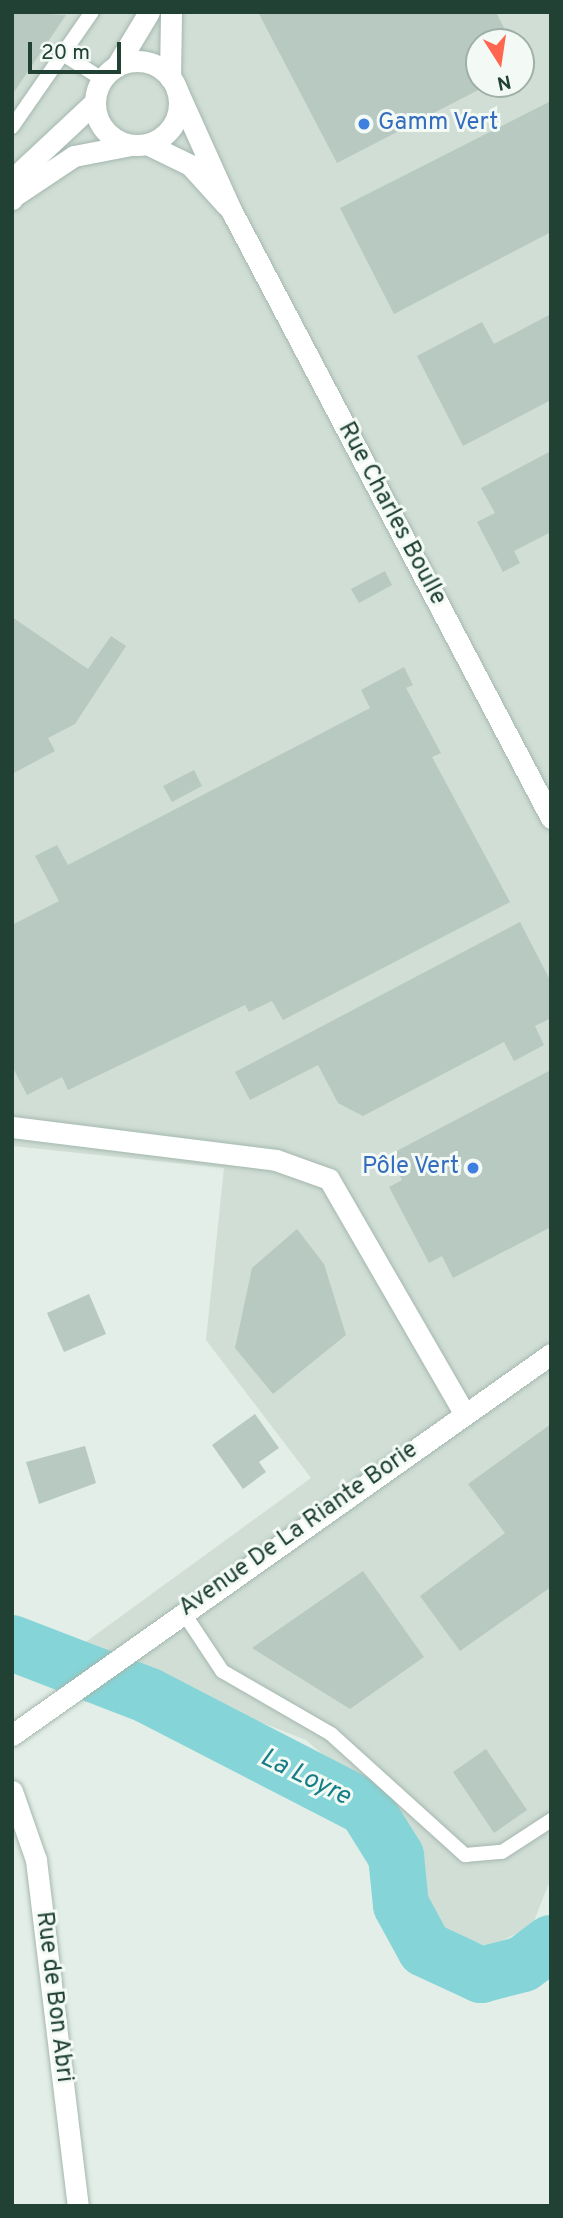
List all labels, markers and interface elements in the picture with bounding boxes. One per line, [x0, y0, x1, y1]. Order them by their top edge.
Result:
scale bar [32, 28, 124, 72]
north arrow [465, 28, 535, 98]
text: 20 m [41, 40, 90, 67]
text: N [495, 68, 513, 95]
place label: Gamm Vert [378, 110, 499, 138]
marker: Gamm Vert [356, 116, 372, 132]
street label: Rue Charles Boulle [331, 418, 451, 610]
place label: Pôle Vert [361, 1154, 459, 1182]
marker: Pôle Vert [465, 1160, 481, 1176]
street label: Avenue De La Riante Borie [174, 1436, 424, 1624]
water label: La Loyre [255, 1743, 355, 1813]
street label: Rue de Bon Abri [28, 1909, 78, 2085]

